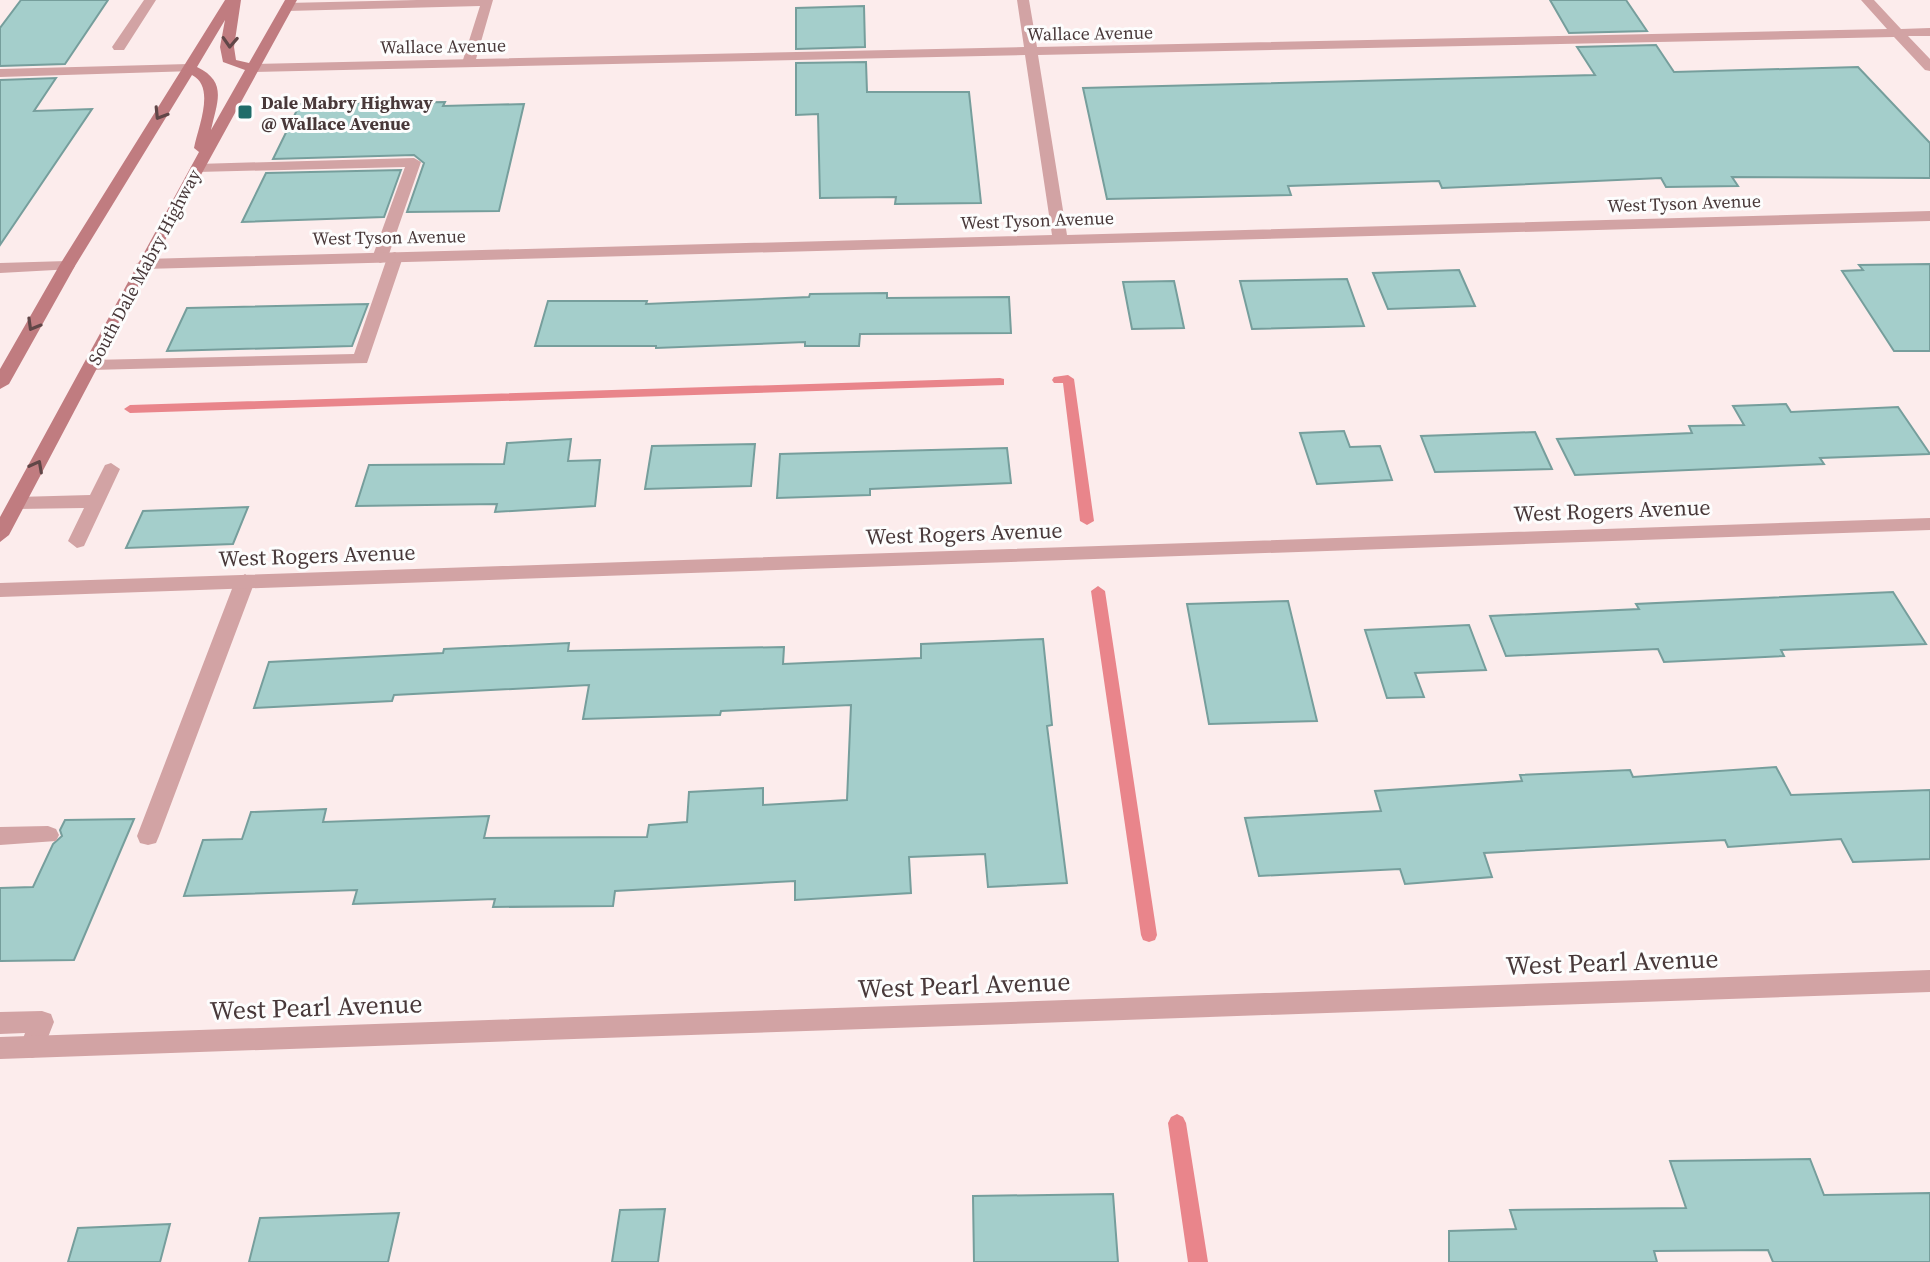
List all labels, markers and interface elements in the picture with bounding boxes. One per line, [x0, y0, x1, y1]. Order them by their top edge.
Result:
street label: Wallace Avenue [1027, 19, 1153, 47]
street label: Wallace Avenue [380, 32, 506, 60]
one-way arrow [221, 36, 238, 49]
place label: Dale Mabry Highway @ Wallace Avenue [261, 90, 433, 136]
marker: Dale Mabry Highway @ Wallace Avenue [236, 103, 254, 121]
one-way arrow [155, 105, 170, 120]
street label: South Dale Mabry Highway [82, 164, 207, 369]
street label: West Tyson Avenue [1607, 188, 1761, 218]
street label: West Tyson Avenue [960, 205, 1114, 235]
street label: West Tyson Avenue [312, 223, 466, 251]
one-way arrow [27, 316, 43, 331]
one-way arrow [27, 460, 42, 475]
street label: West Rogers Avenue [1513, 492, 1711, 528]
street label: West Rogers Avenue [865, 515, 1063, 551]
street label: West Rogers Avenue [218, 537, 416, 573]
street label: West Pearl Avenue [1505, 940, 1719, 984]
street label: West Pearl Avenue [857, 963, 1071, 1007]
street label: West Pearl Avenue [209, 985, 423, 1029]

